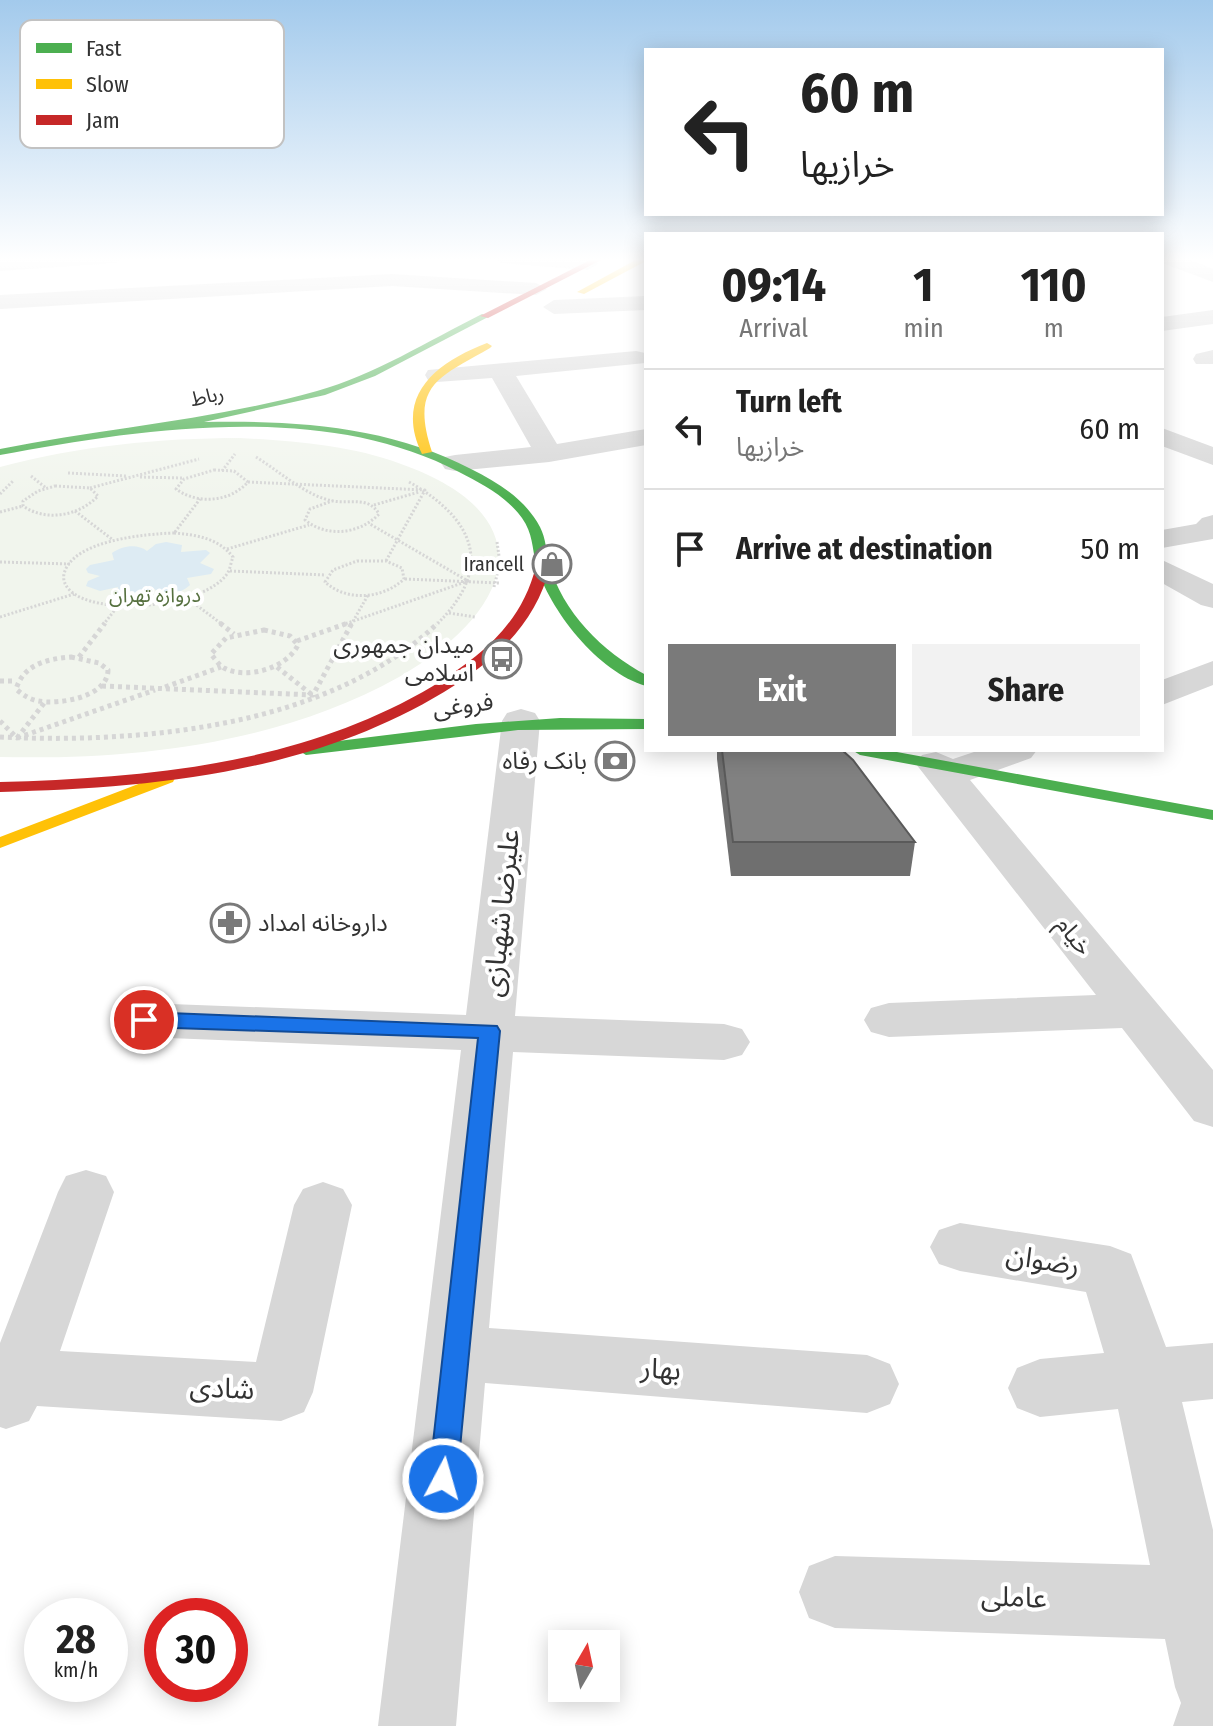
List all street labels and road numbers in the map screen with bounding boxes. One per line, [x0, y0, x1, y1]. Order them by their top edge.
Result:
street label: رباط [188, 381, 226, 411]
street label: فروغی [431, 687, 495, 723]
street label: علیرضا شهبازی [476, 827, 526, 999]
street label: خیام [1047, 911, 1098, 964]
street label: رضوان [1004, 1238, 1082, 1282]
street label: بهار [639, 1351, 682, 1387]
street label: شادی [189, 1370, 255, 1406]
street label: عاملی [980, 1579, 1048, 1615]

